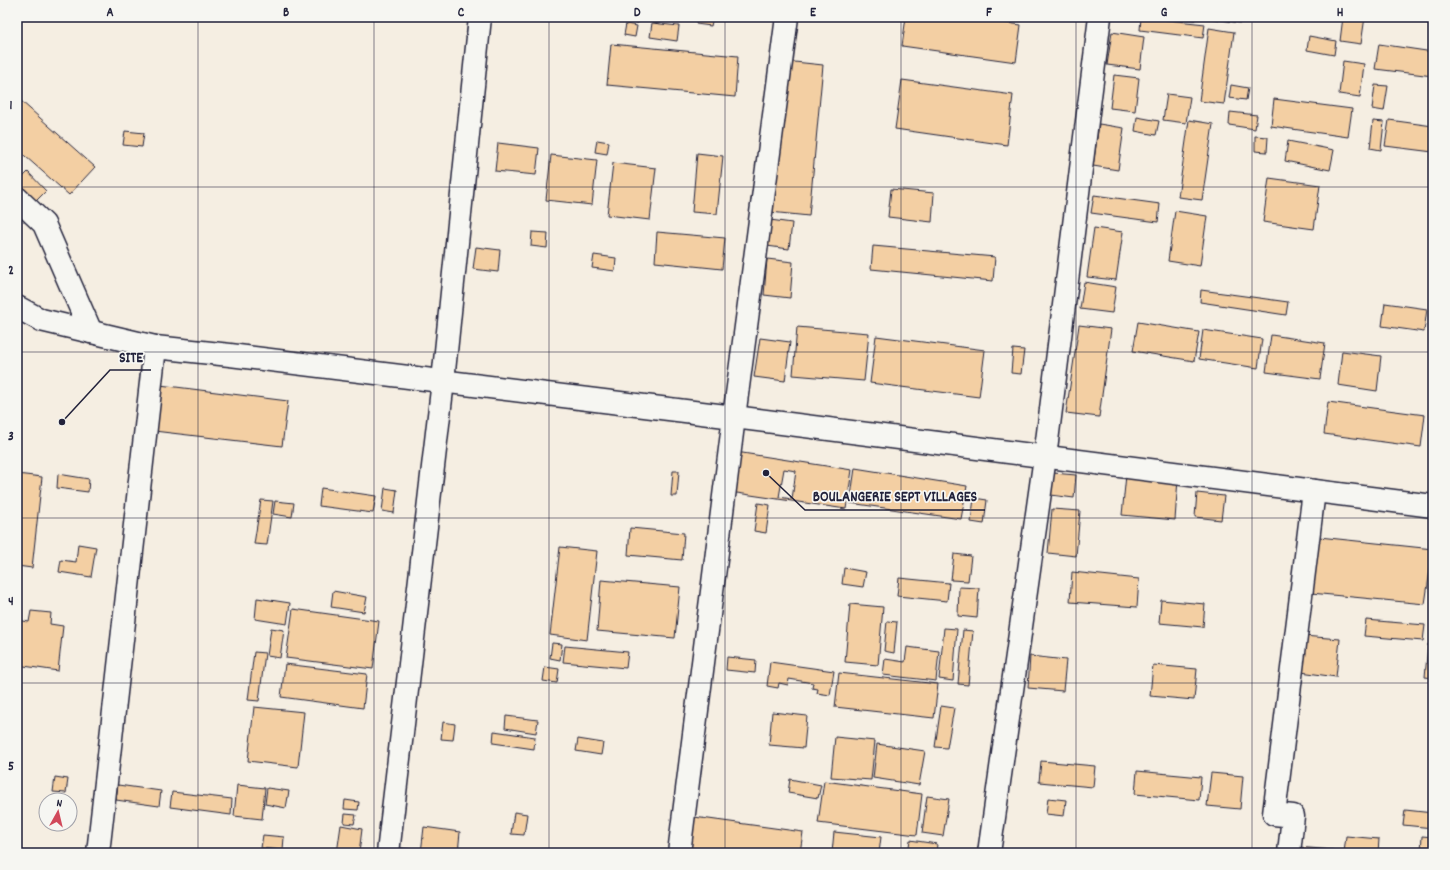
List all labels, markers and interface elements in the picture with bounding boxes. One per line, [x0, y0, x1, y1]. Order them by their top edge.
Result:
text: A [106, 4, 114, 23]
text: B [283, 4, 289, 23]
text: C [458, 4, 465, 23]
text: D [634, 4, 641, 23]
text: E [810, 4, 817, 23]
text: F [986, 4, 992, 23]
text: G [1161, 4, 1168, 23]
text: H [1337, 4, 1344, 23]
text: 1 [10, 97, 13, 116]
text: 2 [8, 262, 14, 281]
callout: SITE [110, 343, 151, 370]
text: SITE [119, 348, 143, 370]
text: 3 [8, 428, 14, 447]
callout: BOULANGERIE SEPT VILLAGES [805, 483, 985, 510]
text: BOULANGERIE SEPT VILLAGES [813, 487, 978, 509]
text: 4 [8, 593, 14, 612]
text: 5 [8, 758, 14, 777]
north arrow [38, 792, 78, 832]
text: N [55, 796, 63, 812]

